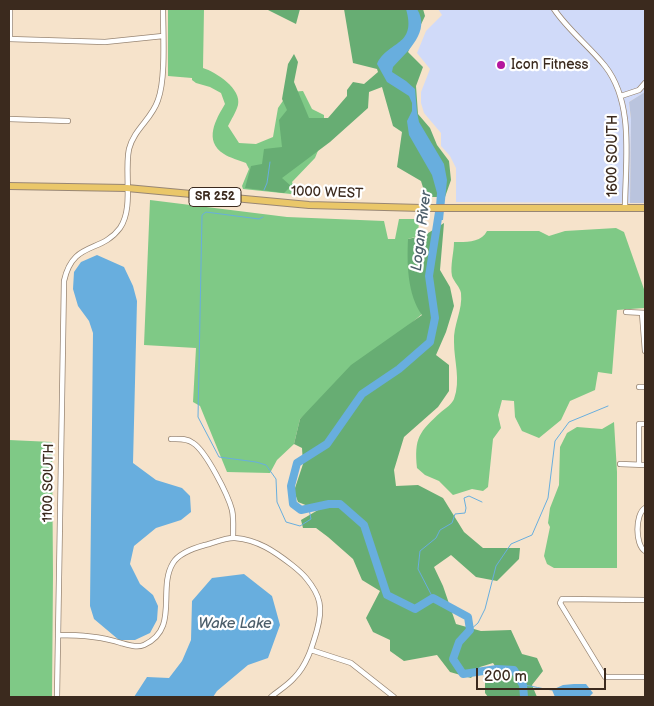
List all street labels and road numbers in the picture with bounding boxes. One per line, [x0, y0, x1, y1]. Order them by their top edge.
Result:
street label: 1600 SOUTH [605, 115, 621, 197]
street label: 1000 WEST [290, 183, 364, 203]
road number: SR 252 [189, 188, 241, 206]
street label: 1100 SOUTH [40, 443, 58, 523]

